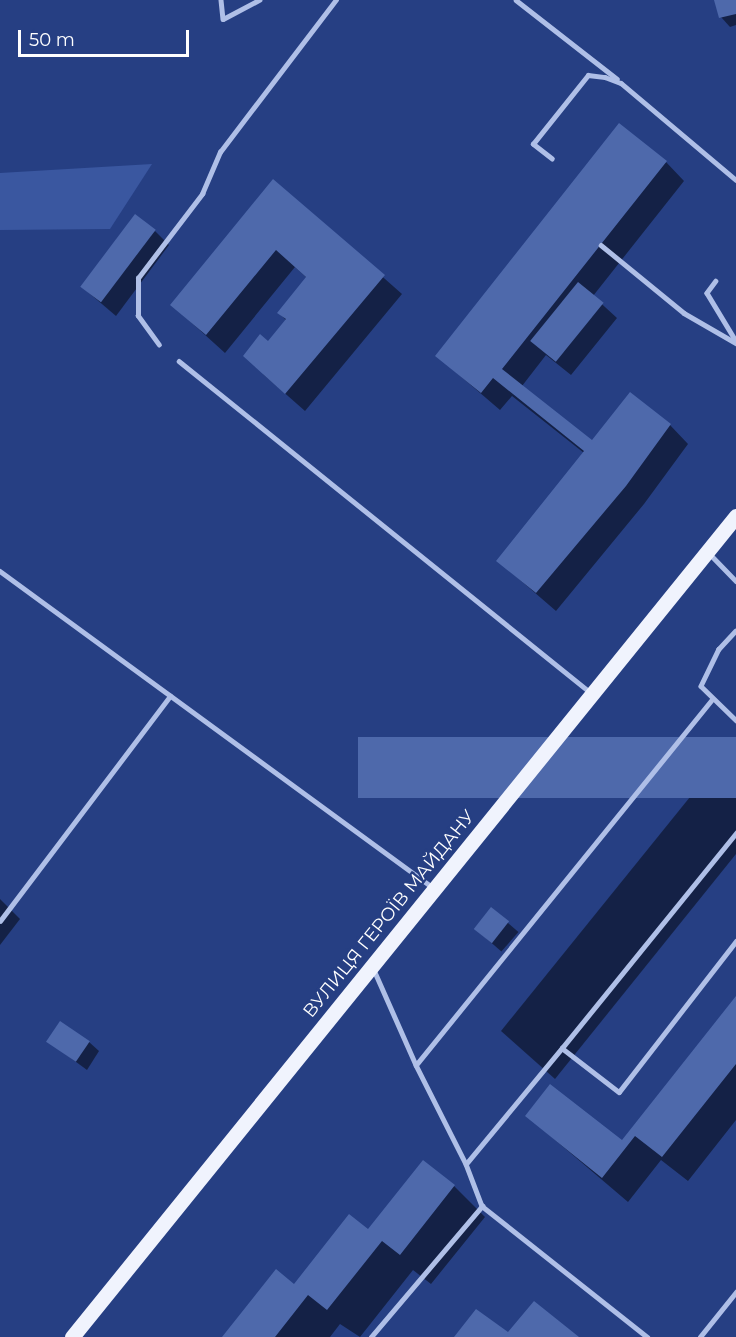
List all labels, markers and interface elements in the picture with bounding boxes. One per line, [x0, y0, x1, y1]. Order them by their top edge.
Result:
scale bar [21, 18, 192, 56]
text: 50 m [29, 29, 75, 51]
street label: ВУЛИЦЯ ГЕРОЇВ МАЙДАНУ [299, 806, 479, 1022]

